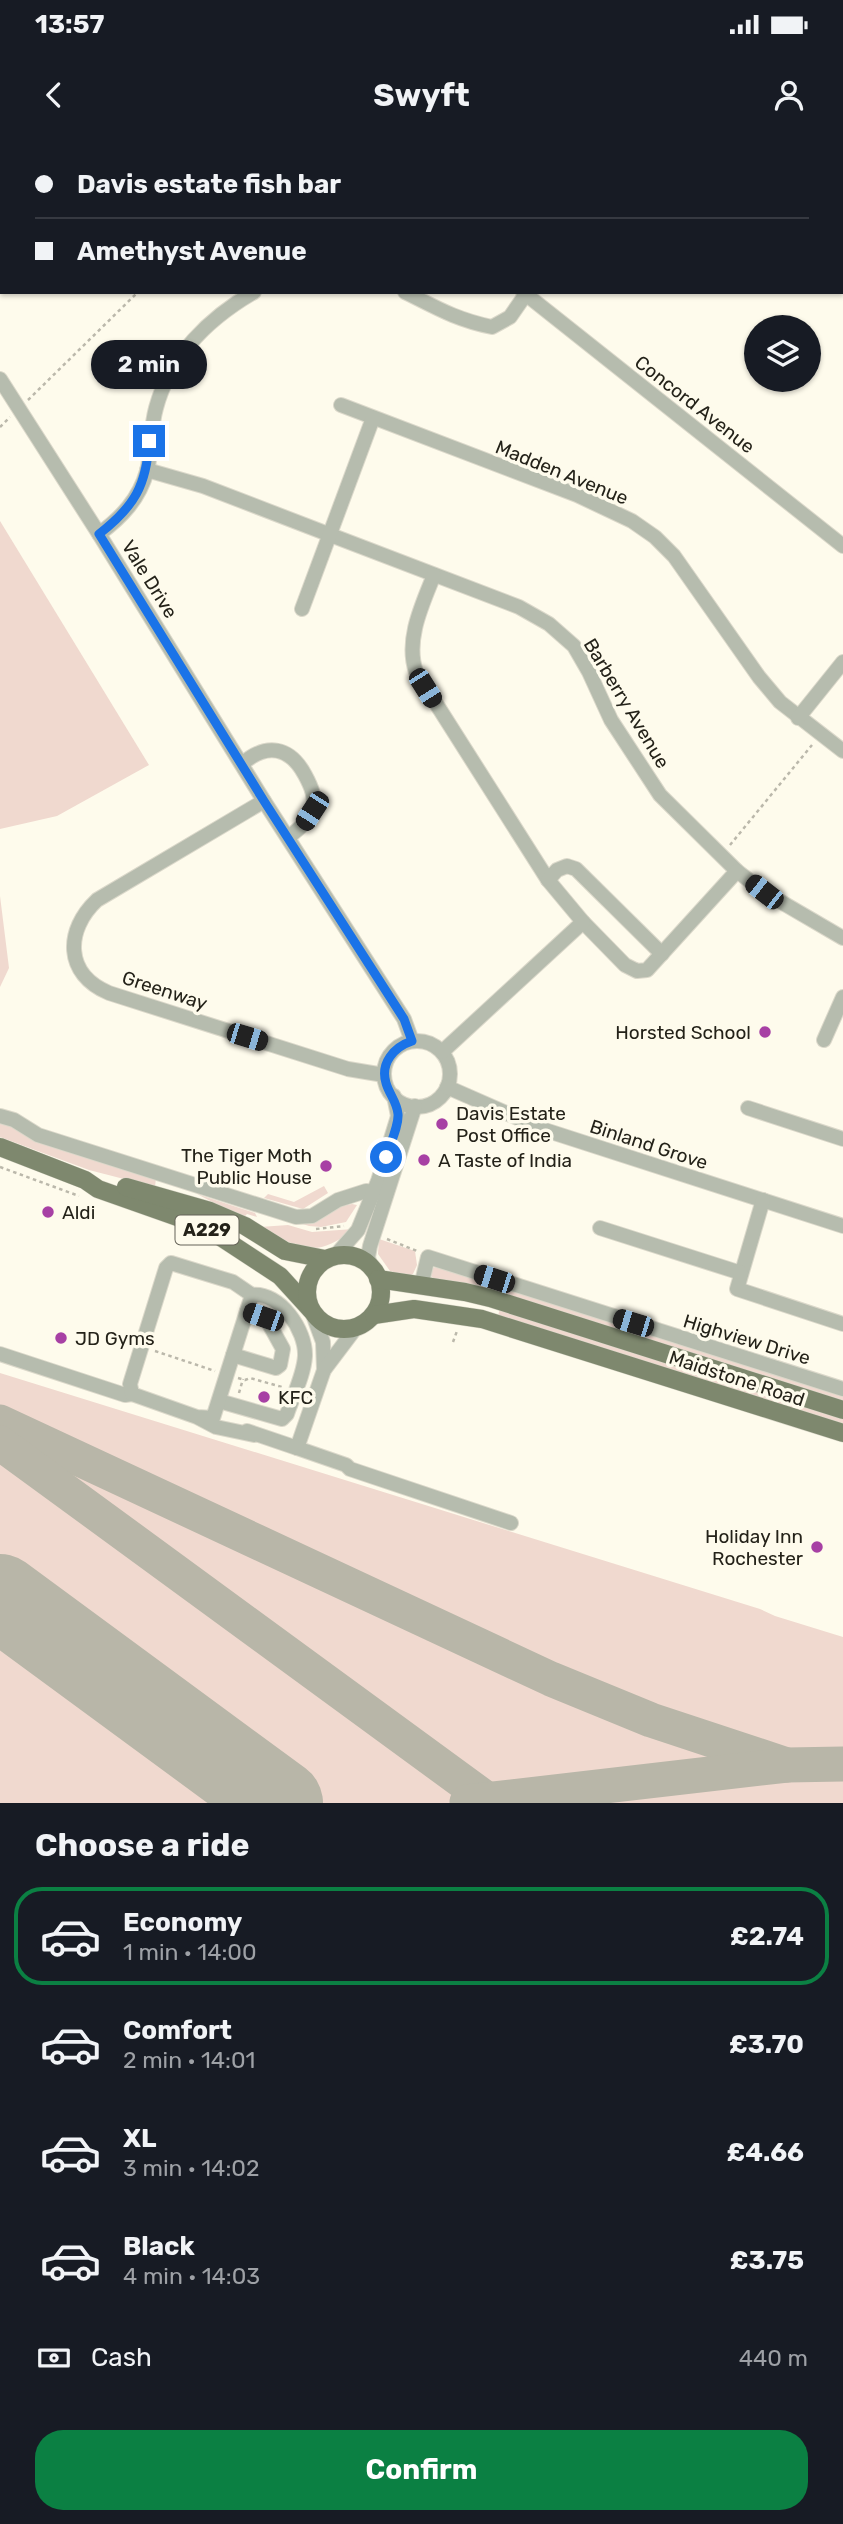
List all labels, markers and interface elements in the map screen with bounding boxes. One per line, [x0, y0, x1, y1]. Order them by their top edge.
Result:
text: 13:57 [35, 9, 104, 40]
icon: back [35, 76, 73, 114]
text: Swyft [373, 76, 470, 114]
icon: person [770, 76, 808, 114]
text: Davis estate fish bar [77, 169, 341, 200]
text: Amethyst Avenue [77, 236, 307, 267]
map controls [744, 315, 821, 392]
button: layers [744, 315, 821, 392]
callout: 2 min [91, 340, 207, 388]
text: 2 min [118, 350, 180, 378]
street label: Concord Avenue [630, 351, 759, 458]
route end [133, 425, 165, 457]
street label: Madden Avenue [492, 435, 632, 510]
street label: Vale Drive [117, 536, 183, 622]
street label: Barberry Avenue [579, 634, 674, 772]
car [405, 665, 446, 711]
car [292, 788, 333, 834]
car [741, 871, 788, 913]
street label: Greenway [119, 966, 210, 1015]
car [224, 1021, 271, 1053]
place label: Horsted School [615, 1021, 751, 1044]
marker: Horsted School [757, 1024, 773, 1040]
place label: Davis Estate Post Office [456, 1102, 566, 1147]
street label: Binland Grove [587, 1115, 711, 1174]
marker: Davis Estate Post Office [434, 1116, 450, 1132]
route start [370, 1141, 402, 1173]
place label: The Tiger Moth Public House [181, 1144, 312, 1189]
place label: A Taste of India [438, 1149, 572, 1172]
marker: A Taste of India [416, 1152, 432, 1168]
marker: The Tiger Moth Public House [318, 1158, 334, 1174]
place label: Aldi [62, 1201, 95, 1224]
marker: Aldi [40, 1204, 56, 1220]
road number: A229 [176, 1216, 238, 1245]
car [471, 1263, 518, 1295]
car [240, 1300, 287, 1334]
car [610, 1307, 657, 1339]
street label: Highview Drive [681, 1309, 813, 1370]
place label: JD Gyms [75, 1327, 155, 1350]
marker: JD Gyms [53, 1330, 69, 1346]
street label: Maidstone Road [666, 1346, 808, 1411]
place label: KFC [278, 1386, 313, 1409]
marker: KFC [256, 1389, 272, 1405]
place label: Holiday Inn Rochester [705, 1525, 804, 1570]
marker: Holiday Inn Rochester [809, 1539, 825, 1555]
text: Choose a ride [35, 1826, 249, 1864]
icon: car [39, 1905, 102, 1968]
text: Economy [123, 1907, 242, 1938]
text: £2.74 [730, 1921, 804, 1952]
text: 1 min · 14:00 [123, 1938, 257, 1966]
icon: car [39, 2013, 102, 2076]
text: Comfort [123, 2015, 232, 2046]
text: £3.70 [729, 2029, 804, 2060]
text: 2 min · 14:01 [123, 2046, 255, 2074]
icon: car [39, 2121, 102, 2184]
text: XL [123, 2123, 156, 2154]
text: £4.66 [727, 2137, 804, 2168]
text: 3 min · 14:02 [123, 2154, 259, 2182]
icon: car [39, 2229, 102, 2292]
text: Black [123, 2231, 195, 2262]
text: £3.75 [730, 2245, 804, 2276]
text: 4 min · 14:03 [123, 2262, 260, 2290]
icon: cash [35, 2339, 73, 2377]
text: Cash [91, 2342, 152, 2373]
text: 440 m [739, 2344, 808, 2372]
button: Confirm [35, 2430, 808, 2510]

